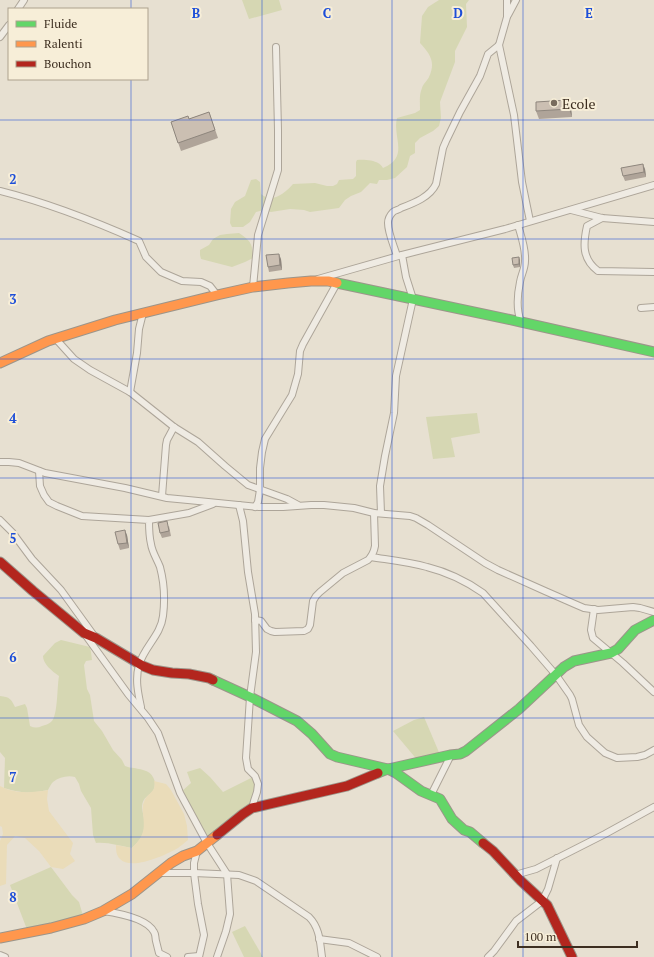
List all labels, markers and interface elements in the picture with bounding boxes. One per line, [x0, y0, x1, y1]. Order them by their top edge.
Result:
text: B [192, 4, 200, 22]
text: C [323, 4, 331, 22]
text: D [453, 4, 463, 22]
text: E [585, 4, 593, 22]
legend [8, 8, 148, 80]
text: Fluide [44, 16, 77, 31]
text: Ralenti [44, 36, 83, 51]
text: Bouchon [44, 56, 91, 71]
place label: Ecole [562, 94, 595, 113]
marker: Ecole [549, 98, 559, 108]
text: 2 [9, 170, 17, 188]
text: 3 [9, 290, 17, 308]
text: 4 [9, 409, 17, 427]
text: 5 [9, 529, 17, 547]
text: 6 [9, 648, 17, 666]
text: 7 [9, 768, 17, 786]
text: 8 [9, 888, 17, 906]
scale bar [518, 923, 637, 949]
text: 100 m [524, 929, 557, 944]

